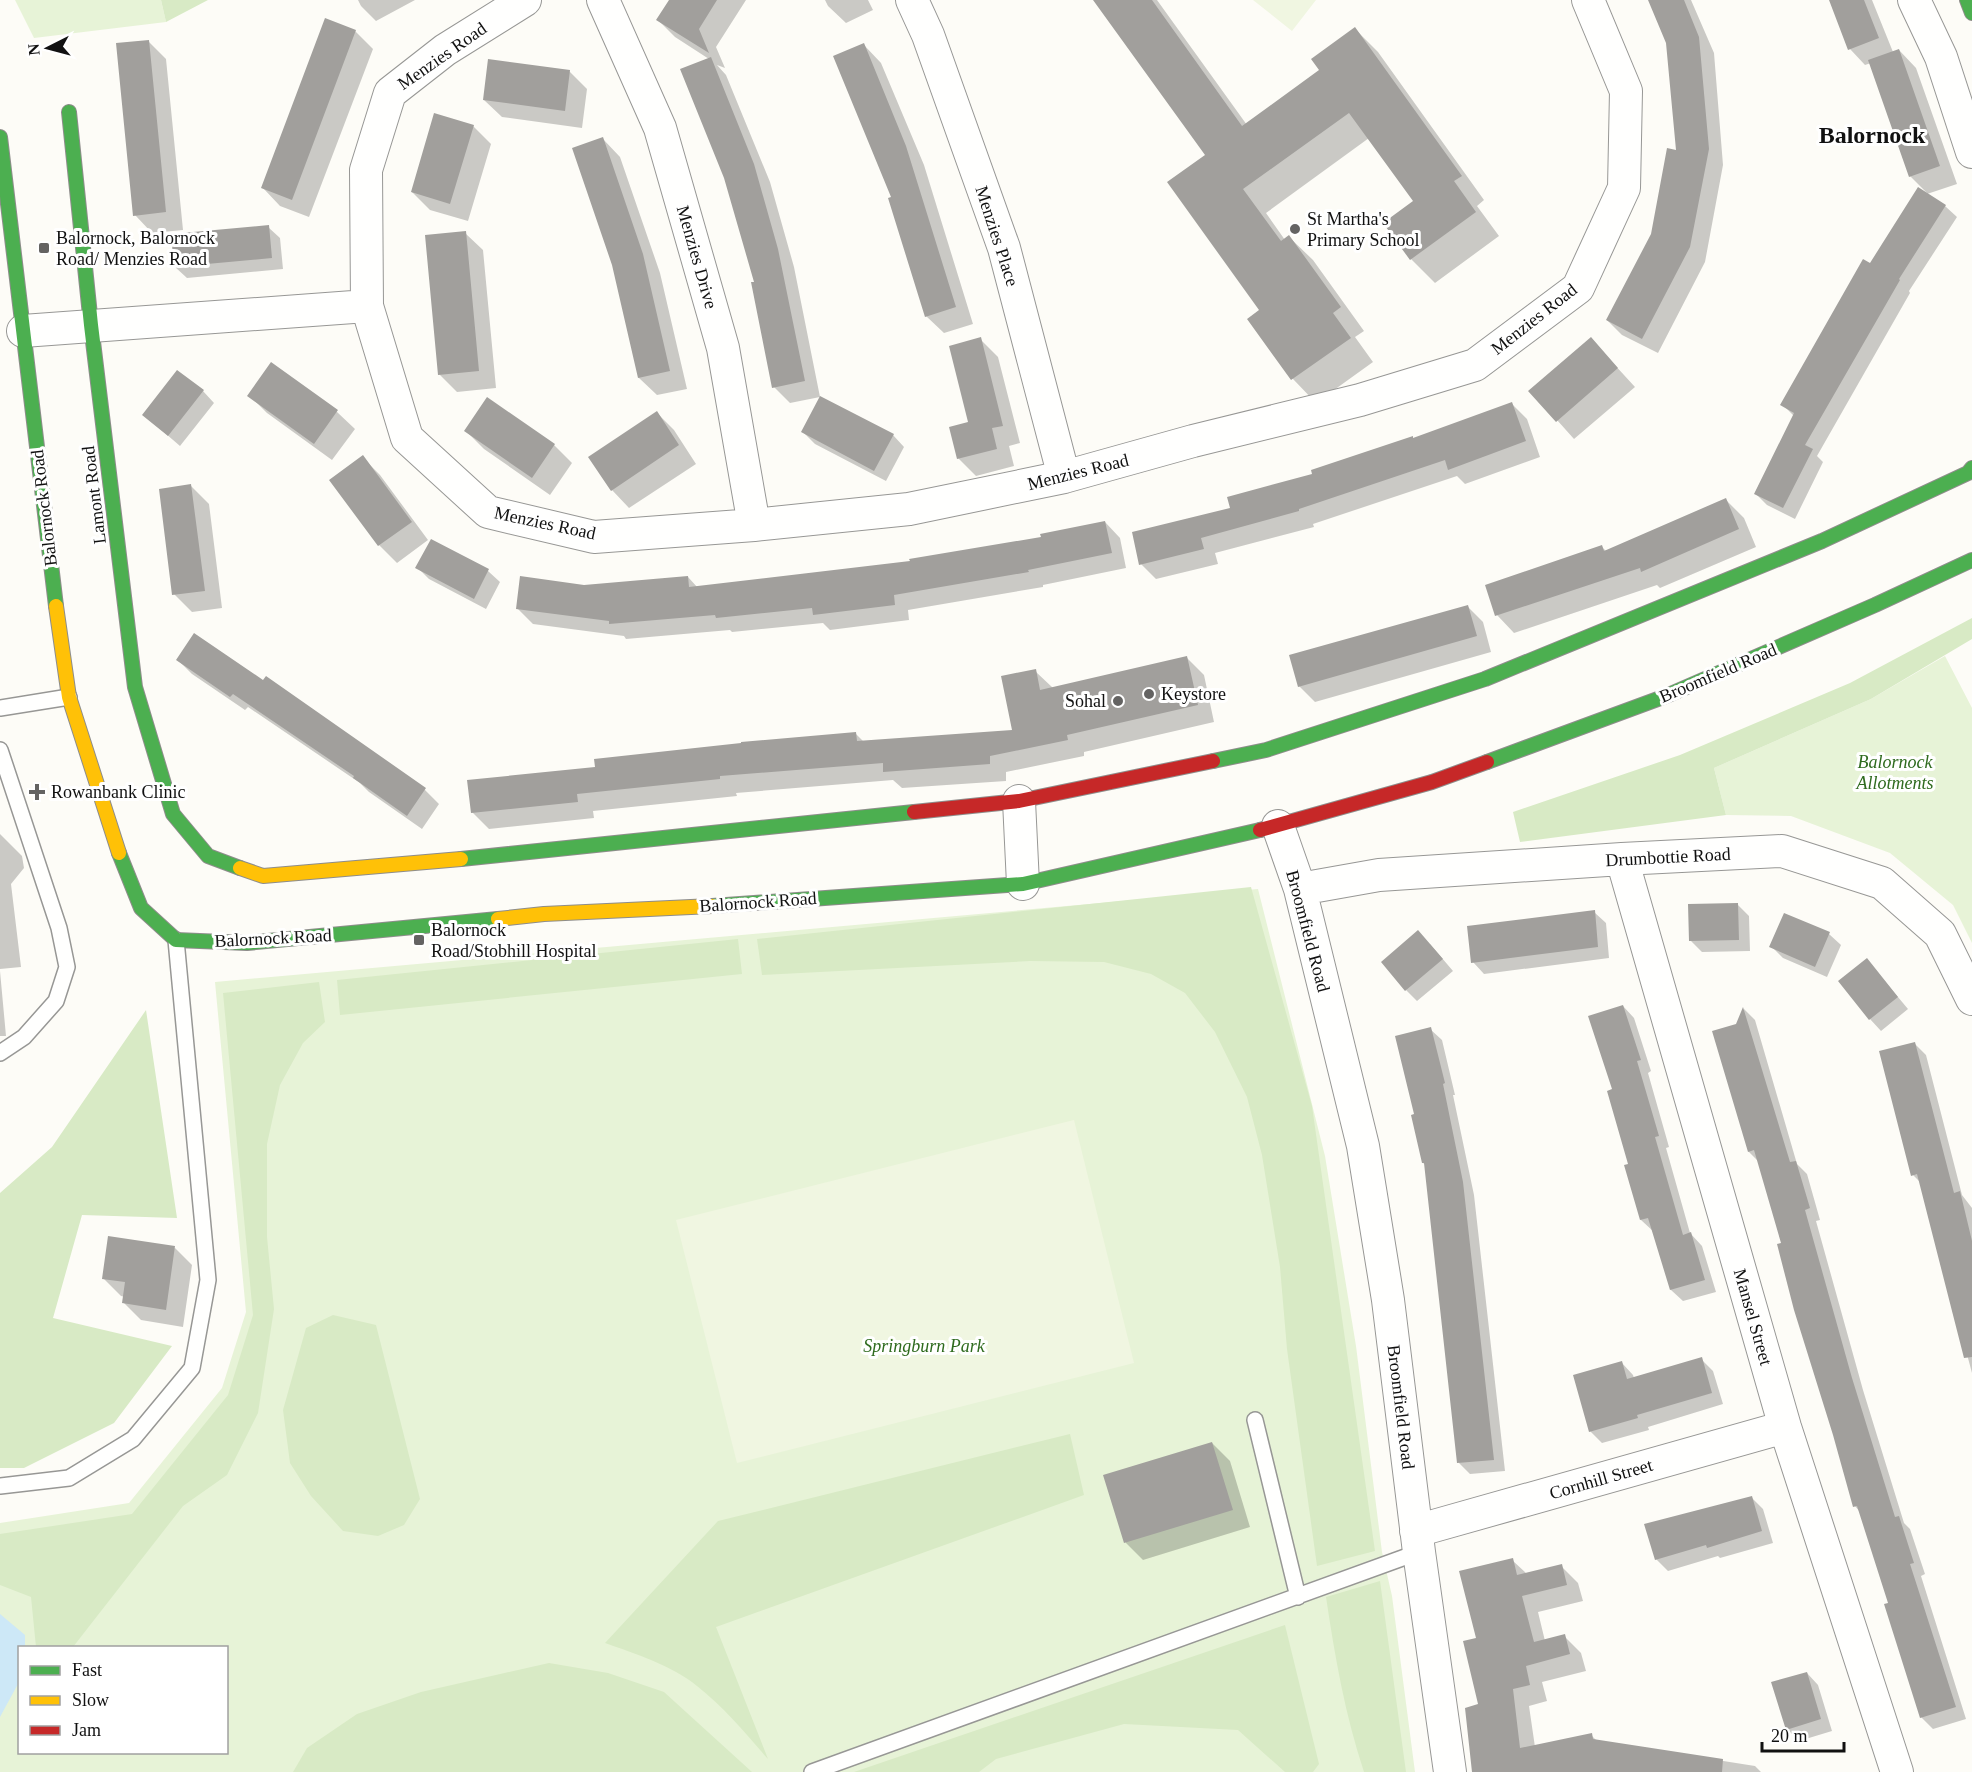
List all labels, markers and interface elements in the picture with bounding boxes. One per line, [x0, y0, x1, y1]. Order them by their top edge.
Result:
north arrow [18, 18, 78, 78]
street label: Menzies Road [394, 18, 490, 94]
text: N [24, 42, 43, 56]
district label: Balornock [1819, 122, 1926, 148]
street label: Menzies Place [971, 183, 1023, 289]
street label: Menzies Drive [673, 203, 721, 311]
place label: St Martha's Primary School [1307, 209, 1420, 250]
marker: St Martha's Primary School [1288, 222, 1302, 236]
place label: Balornock, Balornock Road/ Menzies Road [56, 228, 215, 269]
marker: Balornock, Balornock Road/ Menzies Road [37, 241, 51, 255]
street label: Menzies Road [1487, 279, 1581, 359]
street label: Lamont Road [78, 445, 110, 545]
street label: Balornock Road [27, 448, 61, 568]
street label: Menzies Road [1025, 450, 1131, 494]
street label: Menzies Road [492, 502, 598, 544]
street label: Broomfield Road [1656, 639, 1780, 707]
place label: Keystore [1161, 684, 1226, 704]
marker: Keystore [1142, 687, 1156, 701]
place label: Sohal [1065, 691, 1106, 711]
marker: Sohal [1111, 694, 1125, 708]
park label: Balornock Allotments [1856, 752, 1934, 793]
place label: Rowanbank Clinic [51, 782, 185, 802]
marker: Rowanbank Clinic [28, 783, 46, 801]
street label: Drumbottie Road [1605, 844, 1731, 870]
street label: Broomfield Road [1282, 868, 1334, 994]
street label: Balornock Road [699, 888, 817, 916]
place label: Balornock Road/Stobhill Hospital [431, 920, 597, 961]
street label: Balornock Road [214, 925, 332, 951]
marker: Balornock Road/Stobhill Hospital [412, 933, 426, 947]
street label: Mansel Street [1730, 1266, 1776, 1368]
park label: Springburn Park [863, 1336, 986, 1356]
street label: Broomfield Road [1383, 1344, 1419, 1470]
street label: Cornhill Street [1547, 1455, 1655, 1503]
legend [18, 1646, 228, 1754]
text: Fast [72, 1660, 102, 1680]
text: Slow [72, 1690, 109, 1710]
scale bar [1762, 1715, 1844, 1753]
text: Jam [72, 1720, 101, 1740]
text: 20 m [1771, 1726, 1808, 1746]

